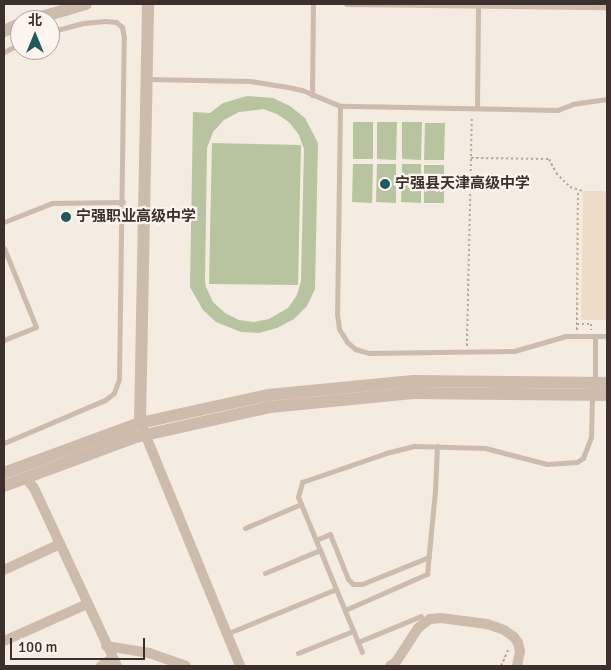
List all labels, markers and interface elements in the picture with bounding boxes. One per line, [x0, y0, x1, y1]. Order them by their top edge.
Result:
north arrow [10, 10, 60, 60]
text: 北 [28, 12, 42, 29]
place label: 宁强县天津高级中学 [395, 175, 530, 193]
marker: 宁强县天津高级中学 [379, 178, 391, 190]
place label: 宁强职业高级中学 [76, 208, 196, 226]
marker: 宁强职业高级中学 [60, 211, 72, 223]
scale bar [12, 628, 148, 660]
text: 100 m [18, 638, 58, 656]

